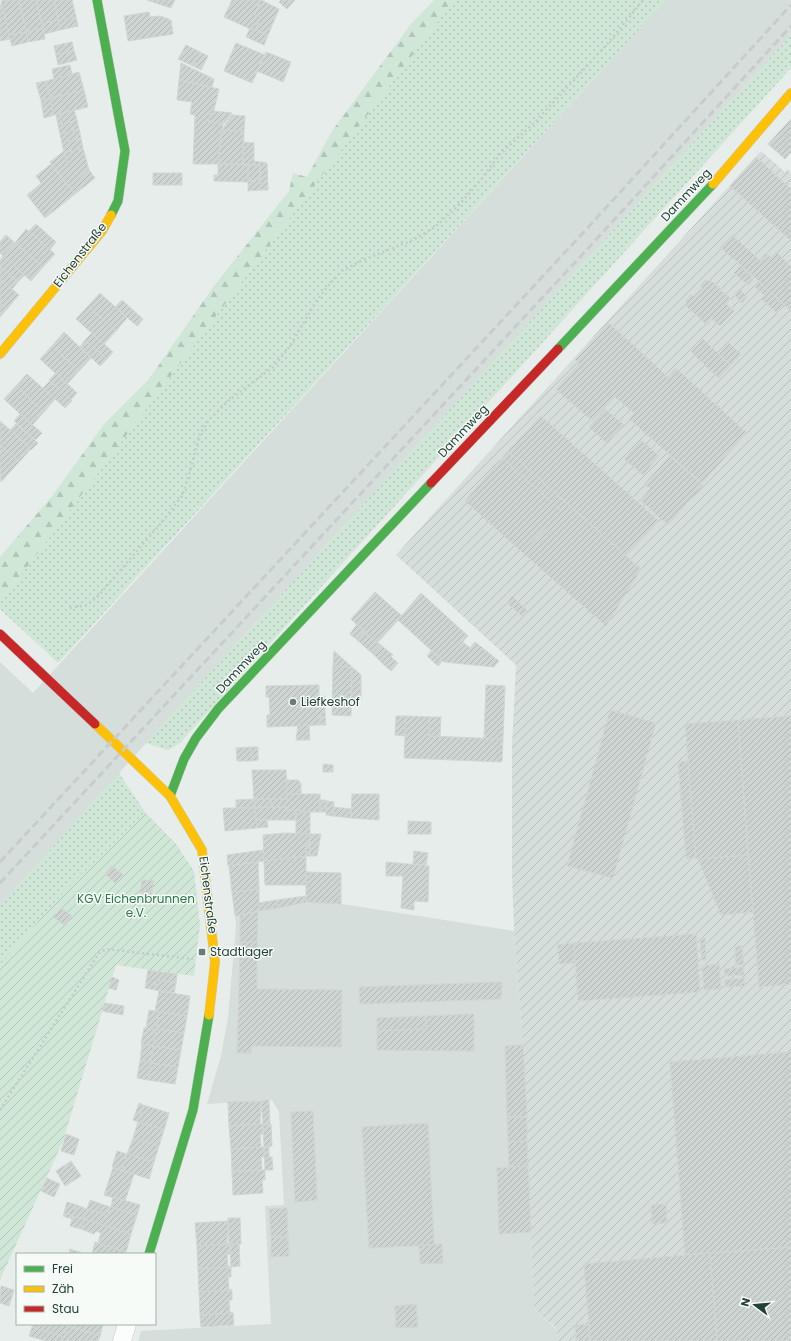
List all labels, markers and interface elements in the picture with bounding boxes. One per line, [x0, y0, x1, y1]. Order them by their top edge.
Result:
street label: Dammweg [657, 164, 715, 225]
street label: Eichenstraße [49, 219, 110, 291]
street label: Dammweg [434, 400, 492, 461]
street label: Dammweg [212, 636, 270, 697]
place label: Liefkeshof [301, 693, 360, 710]
marker: Liefkeshof [288, 697, 298, 707]
street label: Eichenstraße [195, 855, 222, 935]
park label: KGV Eichenbrunnen e.V. [77, 890, 195, 921]
place label: Stadtlager [210, 943, 274, 960]
marker: Stadtlager [197, 947, 207, 957]
legend [16, 1253, 156, 1325]
text: Frei [52, 1260, 73, 1277]
text: Zäh [52, 1280, 74, 1297]
north arrow [735, 1285, 775, 1325]
text: N [737, 1296, 754, 1308]
text: Stau [52, 1300, 79, 1317]

